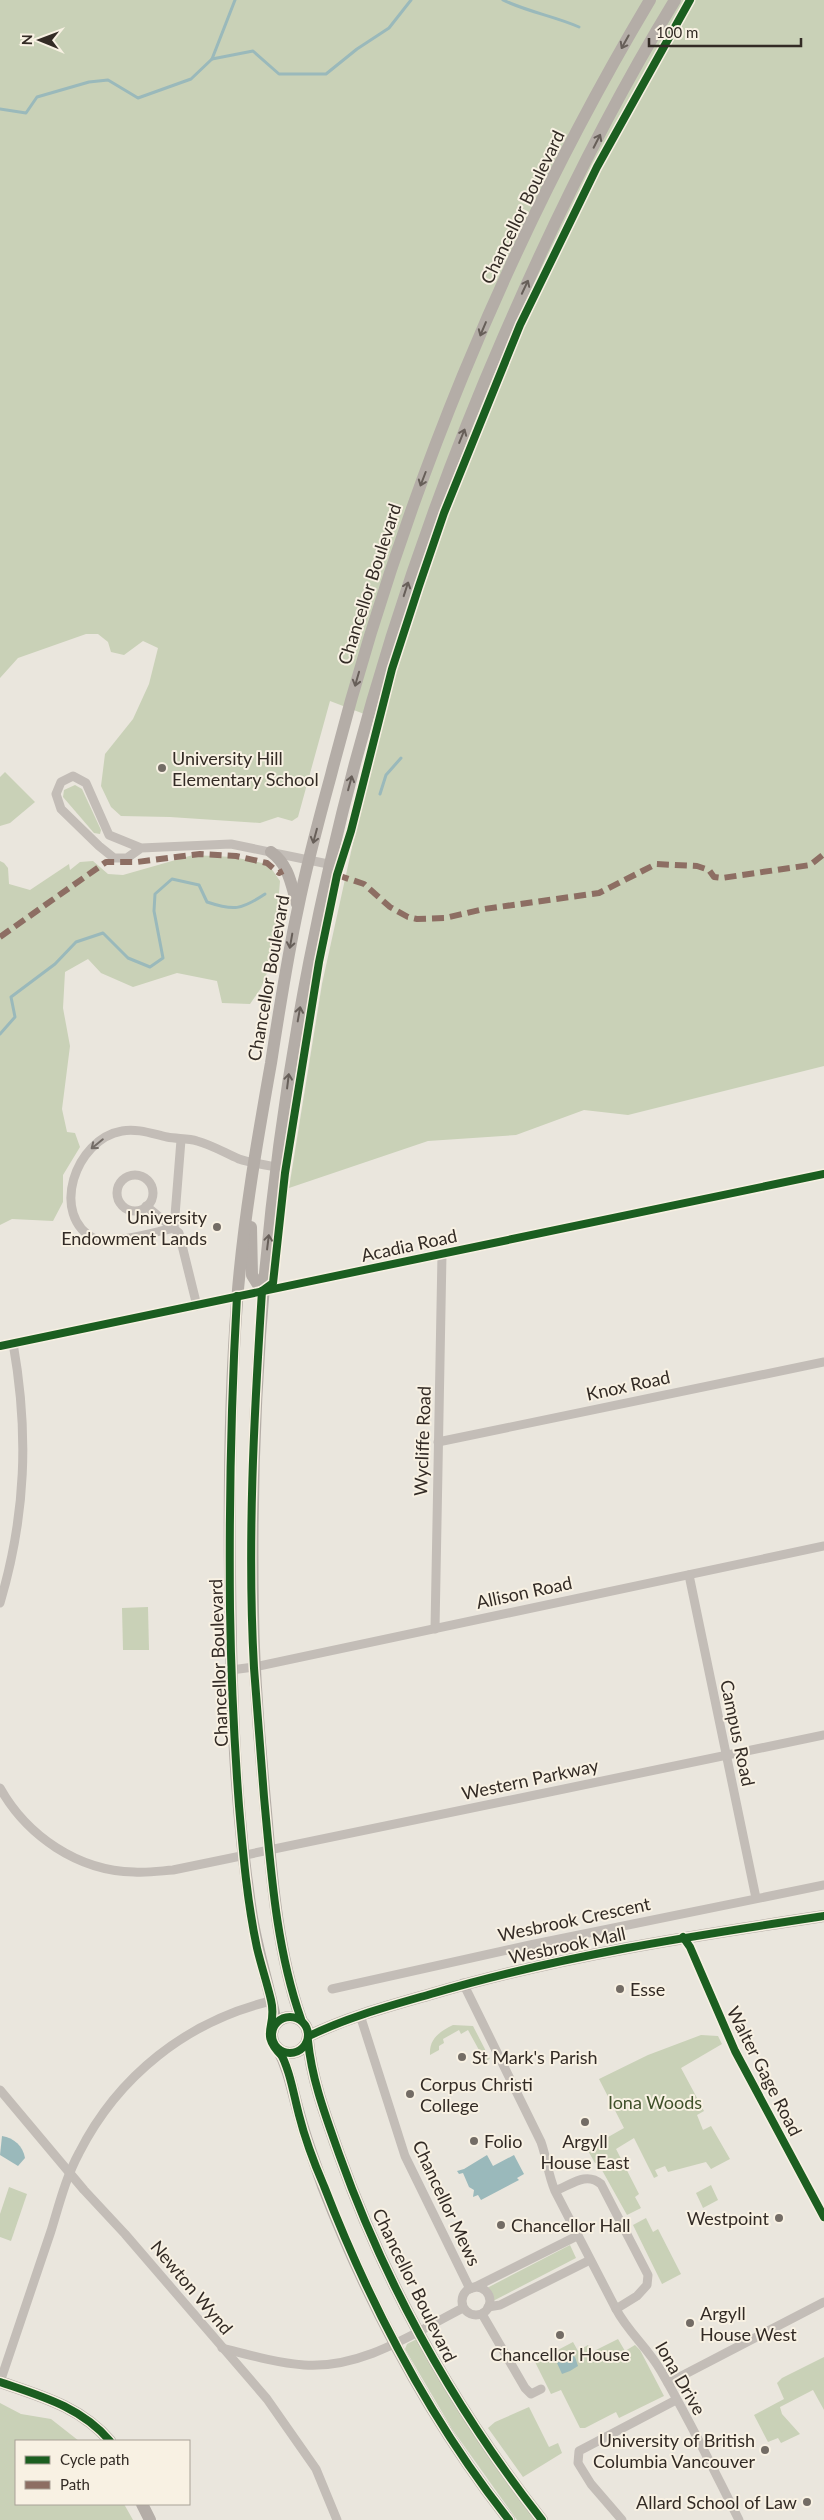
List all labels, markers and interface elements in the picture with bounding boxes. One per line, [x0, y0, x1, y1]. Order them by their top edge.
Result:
north arrow [15, 15, 65, 65]
scale bar [649, 15, 802, 47]
text: 100 m [656, 23, 698, 41]
text: N [18, 34, 35, 45]
one-way arrow [620, 34, 630, 49]
street label: Chancellor Boulevard [475, 127, 569, 287]
one-way arrow [592, 133, 602, 148]
one-way arrow [521, 280, 531, 295]
one-way arrow [478, 321, 488, 336]
one-way arrow [458, 429, 467, 444]
one-way arrow [417, 471, 427, 486]
street label: Chancellor Boulevard [333, 501, 405, 667]
one-way arrow [402, 581, 412, 597]
one-way arrow [351, 671, 361, 687]
place label: University Hill Elementary School [172, 747, 319, 790]
marker: University Hill Elementary School [156, 762, 168, 774]
one-way arrow [346, 775, 355, 791]
one-way arrow [310, 828, 319, 844]
street label: Chancellor Boulevard [243, 893, 293, 1063]
one-way arrow [286, 933, 296, 949]
one-way arrow [294, 1007, 304, 1023]
one-way arrow [283, 1074, 293, 1090]
one-way arrow [90, 1138, 103, 1149]
place label: University Endowment Lands [61, 1206, 208, 1249]
marker: University Endowment Lands [211, 1221, 223, 1233]
street label: Acadia Road [359, 1224, 459, 1266]
one-way arrow [263, 1235, 273, 1251]
street label: Knox Road [584, 1365, 672, 1405]
street label: Wycliffe Road [409, 1386, 435, 1496]
street label: Allison Road [474, 1571, 574, 1613]
street label: Chancellor Boulevard [204, 1579, 232, 1747]
street label: Campus Road [716, 1678, 760, 1788]
street label: Western Parkway [460, 1754, 601, 1804]
street label: Wesbrook Crescent [496, 1892, 653, 1946]
street label: Wesbrook Mall [506, 1922, 628, 1968]
place label: Esse [630, 1978, 665, 2000]
marker: Esse [614, 1983, 626, 1995]
street label: Walter Gage Road [723, 2002, 807, 2140]
place label: St Mark's Parish [472, 2046, 598, 2068]
marker: St Mark's Parish [456, 2051, 468, 2063]
place label: Corpus Christi College [420, 2073, 533, 2116]
marker: Corpus Christi College [404, 2088, 416, 2100]
park label: Iona Woods [608, 2091, 702, 2113]
marker: Argyll House East [579, 2116, 591, 2128]
place label: Folio [484, 2130, 522, 2152]
place label: Argyll House East [540, 2130, 630, 2173]
marker: Folio [468, 2135, 480, 2147]
street label: Chancellor Mews [408, 2137, 486, 2270]
street label: Chancellor Boulevard [368, 2205, 462, 2365]
place label: Westpoint [687, 2207, 770, 2229]
marker: Westpoint [773, 2212, 785, 2224]
place label: Chancellor Hall [511, 2214, 630, 2236]
marker: Chancellor Hall [495, 2219, 507, 2231]
street label: Newton Wynd [146, 2236, 238, 2338]
place label: Argyll House West [700, 2302, 797, 2345]
marker: Argyll House West [684, 2317, 696, 2329]
marker: Chancellor House [554, 2329, 566, 2341]
street label: Iona Drive [651, 2337, 711, 2419]
place label: Chancellor House [490, 2343, 630, 2365]
place label: University of British Columbia Vancouver [593, 2429, 755, 2472]
legend [15, 2440, 190, 2505]
marker: University of British Columbia Vancouver [759, 2444, 771, 2456]
text: Cycle path [60, 2450, 129, 2468]
text: Path [60, 2475, 90, 2493]
place label: Allard School of Law [636, 2491, 797, 2513]
marker: Allard School of Law [801, 2496, 813, 2508]

